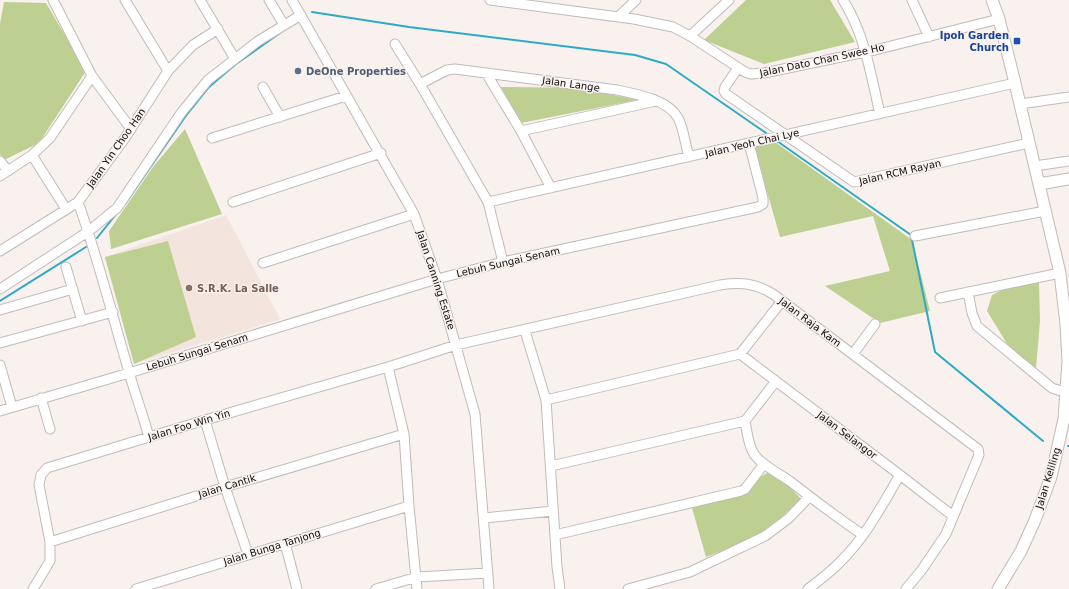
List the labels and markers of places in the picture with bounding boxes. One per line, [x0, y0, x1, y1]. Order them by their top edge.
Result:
place label: Ipoh Garden Church [940, 30, 1009, 53]
marker: Ipoh Garden Church [1012, 36, 1022, 46]
marker: DeOne Properties [293, 66, 303, 76]
place label: DeOne Properties [306, 66, 406, 77]
marker: S.R.K. La Salle [184, 283, 194, 293]
place label: S.R.K. La Salle [197, 283, 279, 294]

